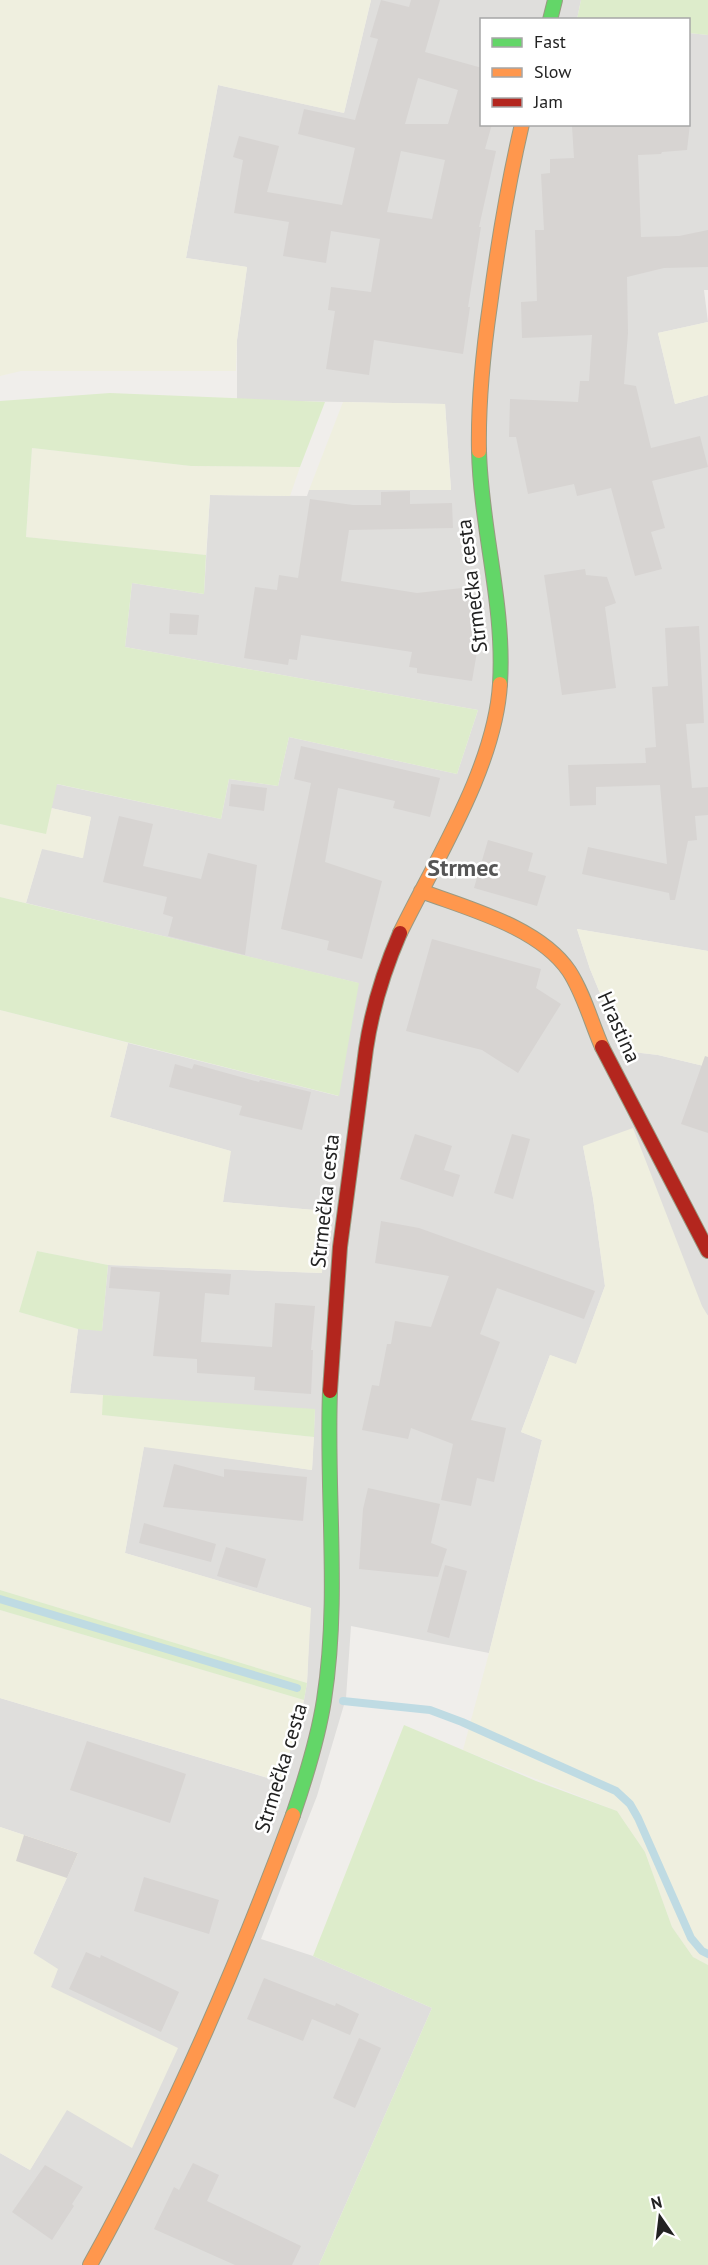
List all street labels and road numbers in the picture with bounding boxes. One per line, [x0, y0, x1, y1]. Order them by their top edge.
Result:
street label: Strmečka cesta [450, 518, 493, 654]
street label: Hrastina [592, 987, 647, 1067]
street label: Strmečka cesta [304, 1133, 345, 1269]
street label: Strmečka cesta [248, 1700, 313, 1836]

